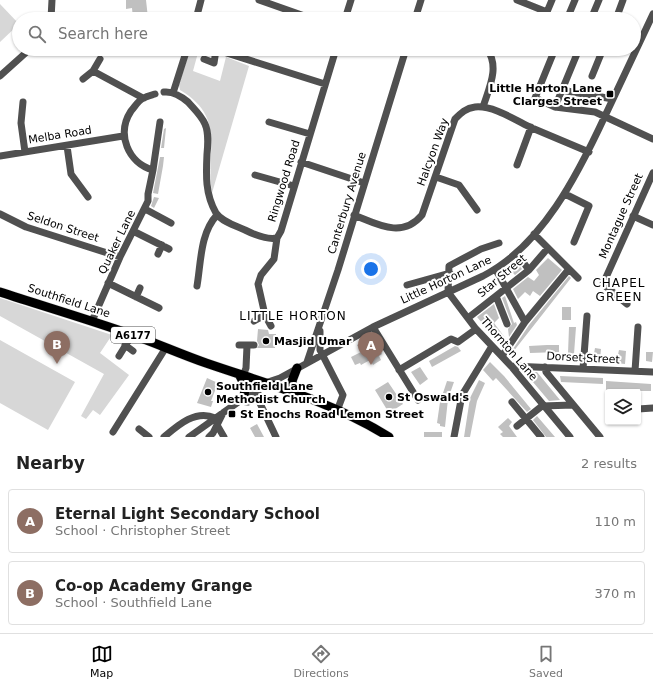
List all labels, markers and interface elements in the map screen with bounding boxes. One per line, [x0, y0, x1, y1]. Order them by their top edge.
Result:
search box [12, 12, 641, 56]
icon: search [26, 23, 48, 45]
text: Search here [58, 25, 148, 43]
place label: Little Horton Lane Clarges Street [489, 82, 602, 108]
marker: Little Horton Lane Clarges Street [605, 89, 615, 99]
street label: Halcyon Way [415, 116, 451, 188]
street label: Melba Road [27, 124, 93, 146]
street label: Ringwood Road [265, 138, 303, 224]
street label: Canterbury Avenue [325, 150, 369, 256]
street label: Montague Street [596, 171, 646, 261]
street label: Quaker Lane [96, 208, 138, 276]
street label: Seldon Street [26, 209, 101, 245]
street label: Star Street [475, 251, 529, 300]
street label: Little Horton Lane [398, 253, 494, 307]
your location [361, 259, 381, 279]
district label: CHAPEL GREEN [592, 276, 646, 304]
street label: Southfield Lane [26, 282, 112, 321]
district label: LITTLE HORTON [239, 309, 347, 323]
street label: Thornton Lane [477, 314, 540, 384]
road number: A6177 [111, 327, 155, 343]
pin: B [44, 331, 70, 364]
pin: A [358, 332, 384, 365]
place label: Masjid Umar [274, 335, 352, 348]
marker: Masjid Umar [261, 336, 271, 346]
street label: Dorset Street [546, 350, 621, 366]
place label: Southfield Lane Methodist Church [216, 380, 326, 406]
marker: Southfield Lane Methodist Church [203, 387, 213, 397]
map controls [605, 389, 641, 425]
button: layers [605, 389, 641, 425]
place label: St Oswald's [397, 391, 470, 404]
marker: St Oswald's [384, 392, 394, 402]
place label: St Enochs Road Lemon Street [240, 408, 424, 421]
marker: St Enochs Road Lemon Street [227, 409, 237, 419]
text: Nearby [16, 453, 85, 473]
text: 2 results [581, 456, 637, 471]
text: Eternal Light Secondary School [55, 505, 320, 523]
text: A [25, 514, 35, 529]
text: 110 m [594, 514, 636, 529]
text: School · Christopher Street [55, 523, 230, 538]
text: Co-op Academy Grange [55, 577, 252, 595]
text: B [25, 586, 35, 601]
text: 370 m [594, 586, 636, 601]
text: School · Southfield Lane [55, 595, 212, 610]
tab: Map [90, 643, 113, 680]
tab: Directions [293, 643, 349, 680]
tab: Saved [529, 643, 563, 680]

